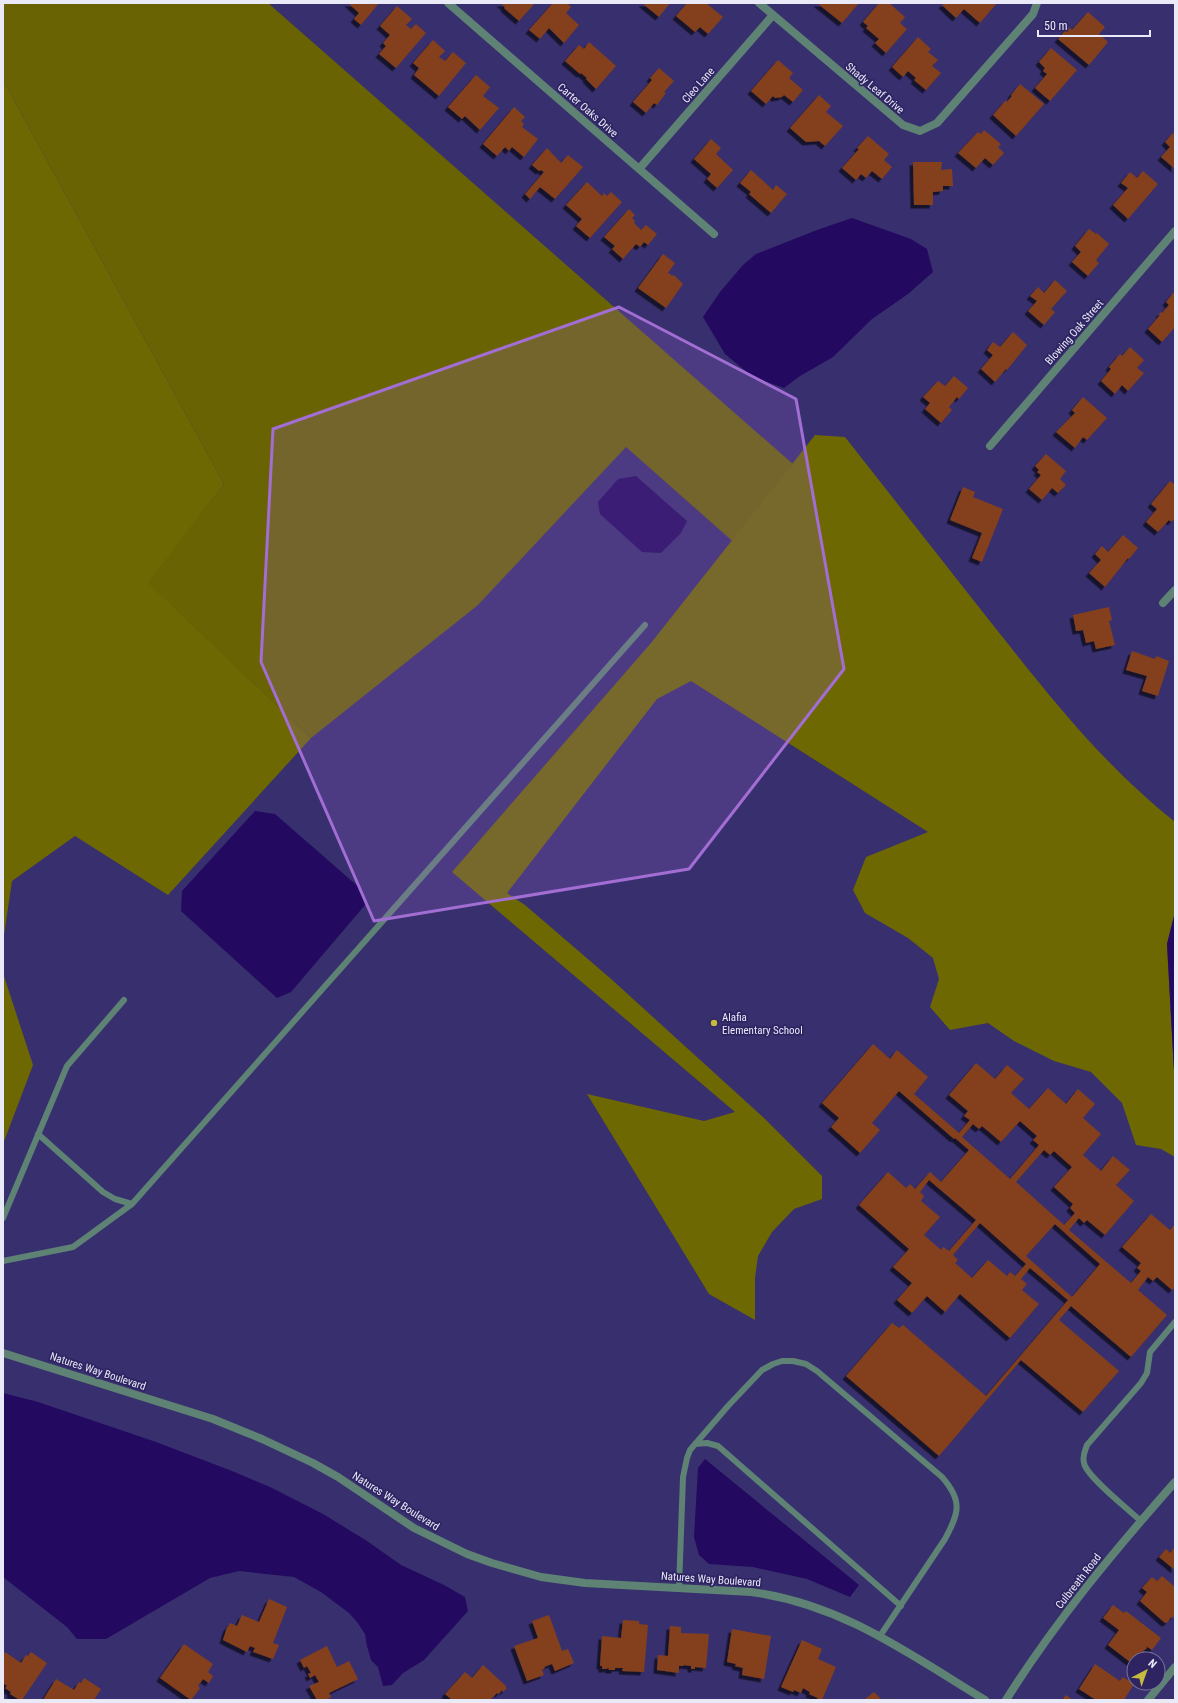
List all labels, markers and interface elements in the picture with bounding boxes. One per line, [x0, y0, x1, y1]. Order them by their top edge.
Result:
scale bar [1038, 12, 1150, 38]
text: 50 m [1044, 19, 1068, 33]
street label: Shady Leaf Drive [843, 60, 907, 117]
street label: Cleo Lane [679, 65, 717, 106]
street label: Carter Oaks Drive [555, 81, 621, 140]
street label: Blowing Oak Street [1043, 297, 1106, 368]
place label: Alafia Elementary School [722, 1011, 803, 1037]
marker: Alafia Elementary School [709, 1018, 719, 1028]
street label: Natures Way Boulevard [48, 1350, 147, 1393]
street label: Natures Way Boulevard [350, 1469, 442, 1533]
street label: Culbreath Road [1053, 1551, 1104, 1611]
street label: Natures Way Boulevard [661, 1570, 761, 1589]
north arrow [1126, 1651, 1166, 1691]
text: N [1145, 1657, 1159, 1671]

